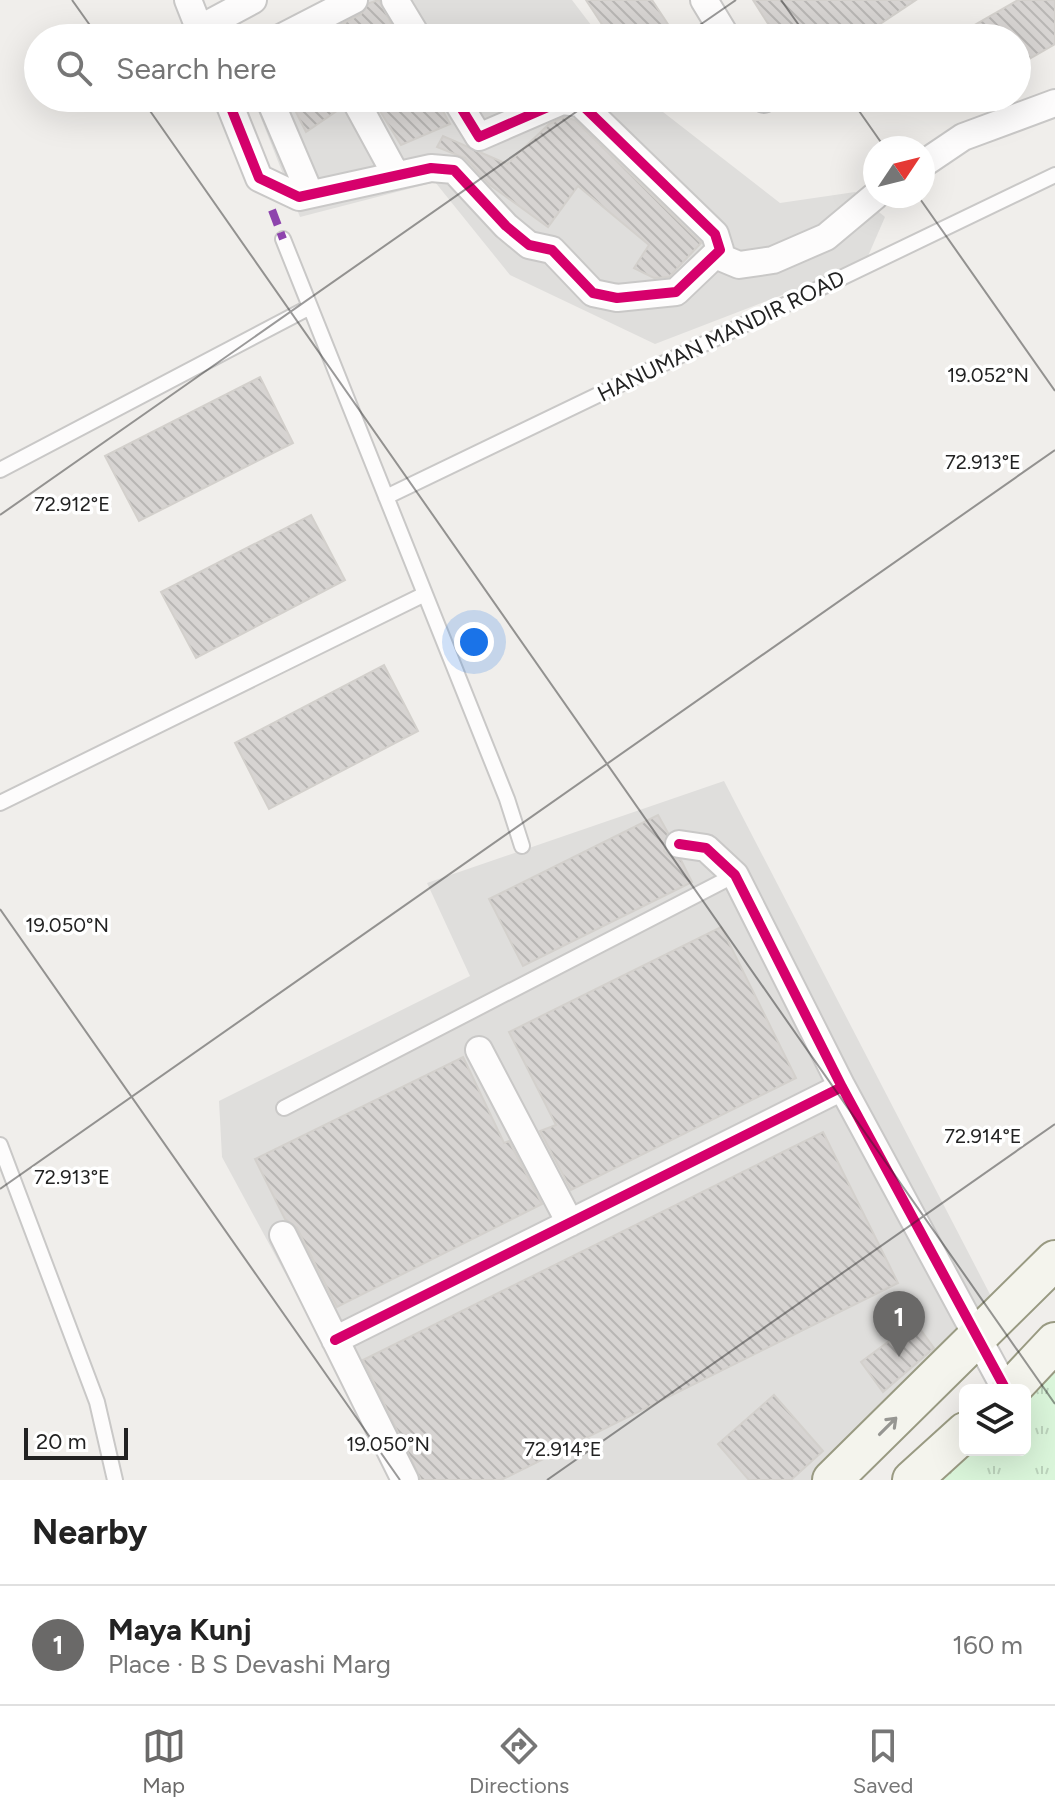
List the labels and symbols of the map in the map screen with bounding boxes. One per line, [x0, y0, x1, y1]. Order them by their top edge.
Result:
north arrow [863, 136, 935, 208]
street label: HANUMAN MANDIR ROAD [593, 264, 849, 408]
text: 19.052°N [947, 363, 1029, 387]
text: 72.913°E [945, 450, 1021, 474]
text: 72.912°E [34, 492, 110, 516]
your location [454, 622, 494, 662]
text: 19.050°N [25, 913, 109, 937]
text: 72.914°E [944, 1124, 1022, 1148]
text: 72.913°E [34, 1165, 110, 1189]
pin: 1 [873, 1291, 925, 1357]
one-way arrow [879, 1416, 898, 1436]
scale bar [24, 1424, 128, 1460]
text: 19.050°N [346, 1432, 430, 1456]
text: 72.914°E [524, 1437, 602, 1461]

